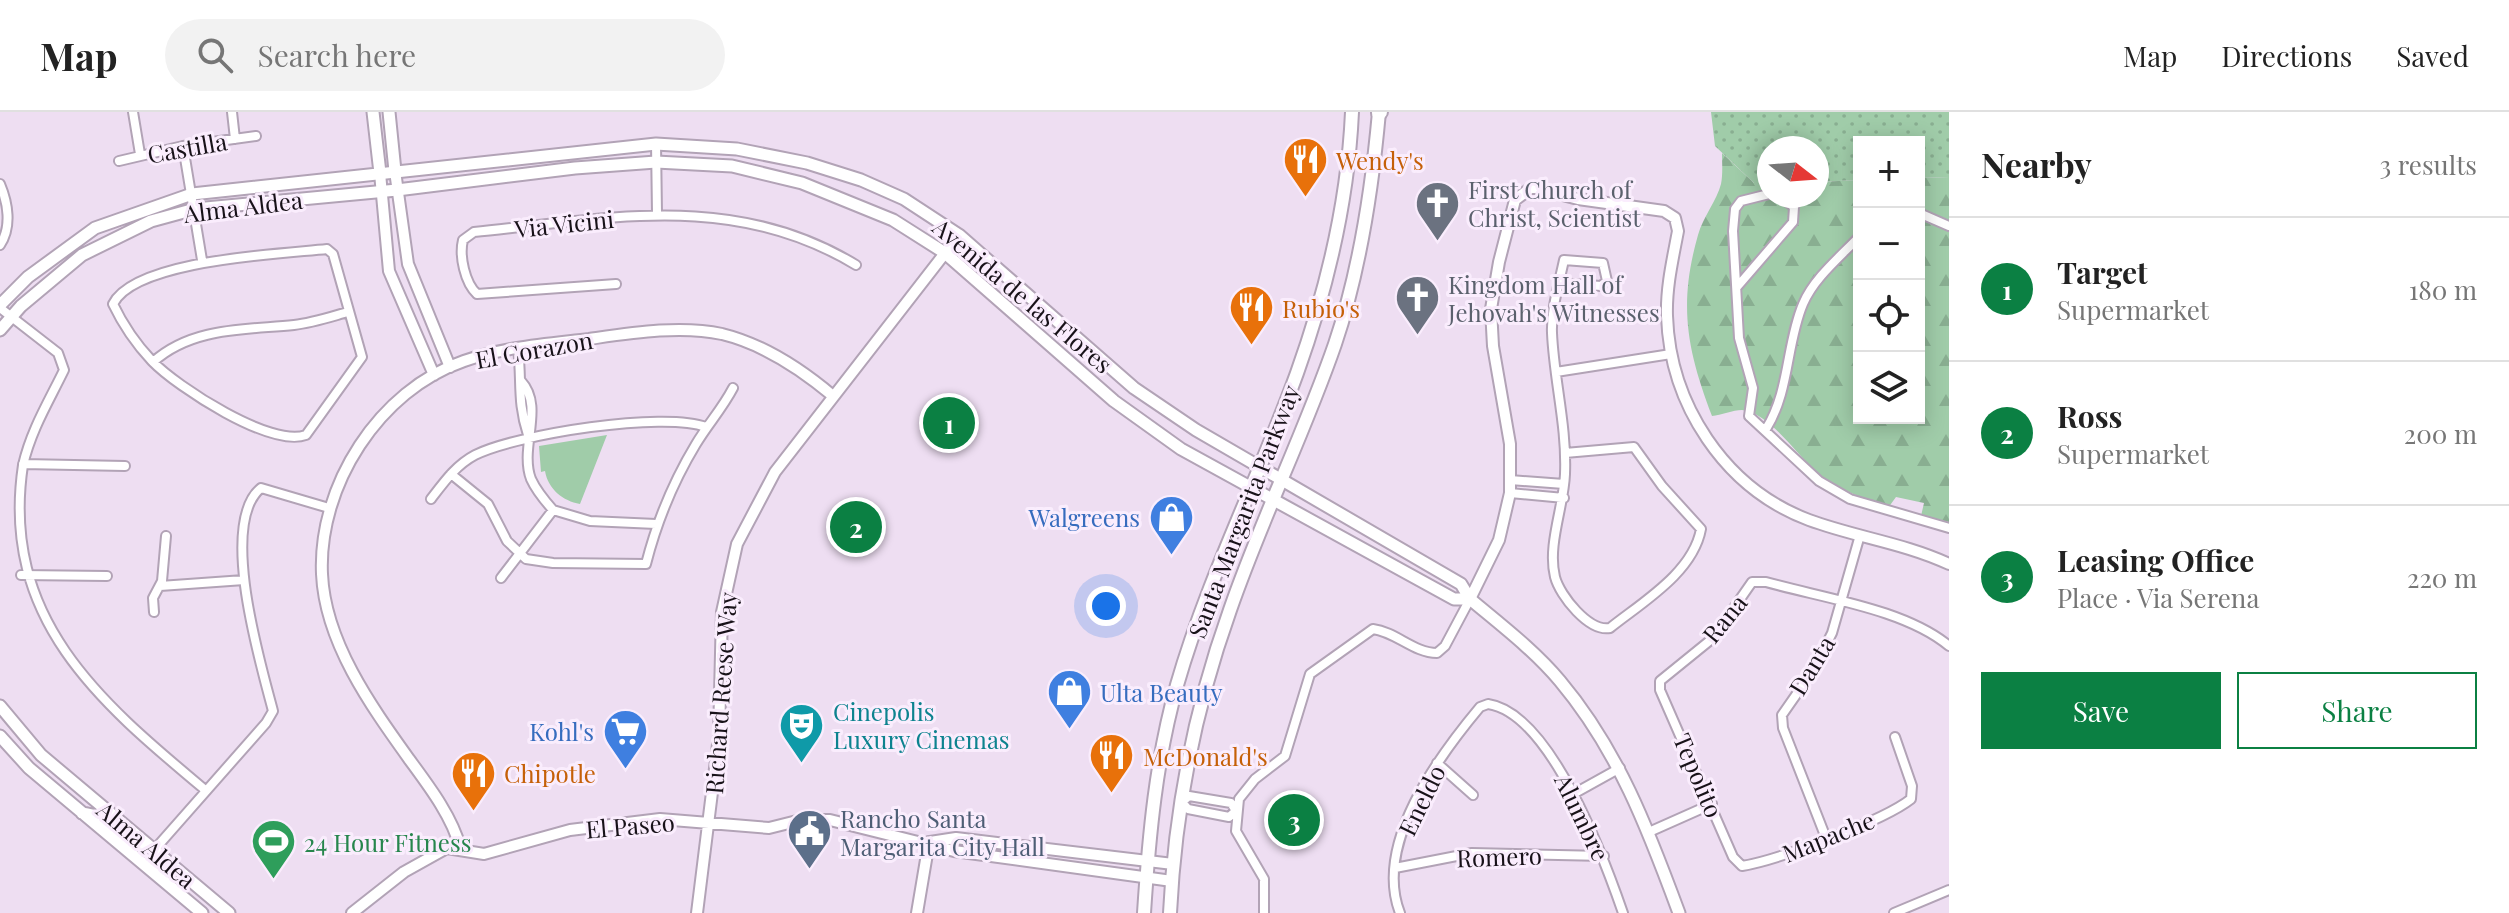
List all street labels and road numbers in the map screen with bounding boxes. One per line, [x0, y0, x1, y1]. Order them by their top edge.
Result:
street label: Castilla [145, 124, 229, 170]
street label: Alma Aldea [181, 183, 305, 229]
street label: Via Vicini [512, 202, 615, 244]
street label: Avenida de las Flores [926, 210, 1119, 380]
street label: El Corazon [473, 323, 595, 375]
street label: Santa Margarita Parkway [1180, 380, 1306, 642]
street label: Rana [1695, 587, 1753, 649]
street label: Richard Reese Way [697, 591, 743, 795]
street label: Danta [1781, 629, 1841, 701]
street label: Tepolito [1667, 728, 1731, 822]
street label: Eneldo [1390, 759, 1452, 841]
street label: Alumbre [1548, 767, 1618, 866]
street label: Alma Aldea [90, 793, 203, 895]
street label: Mapache [1777, 803, 1879, 869]
street label: El Paseo [584, 805, 676, 845]
street label: Romero [1456, 839, 1542, 873]

